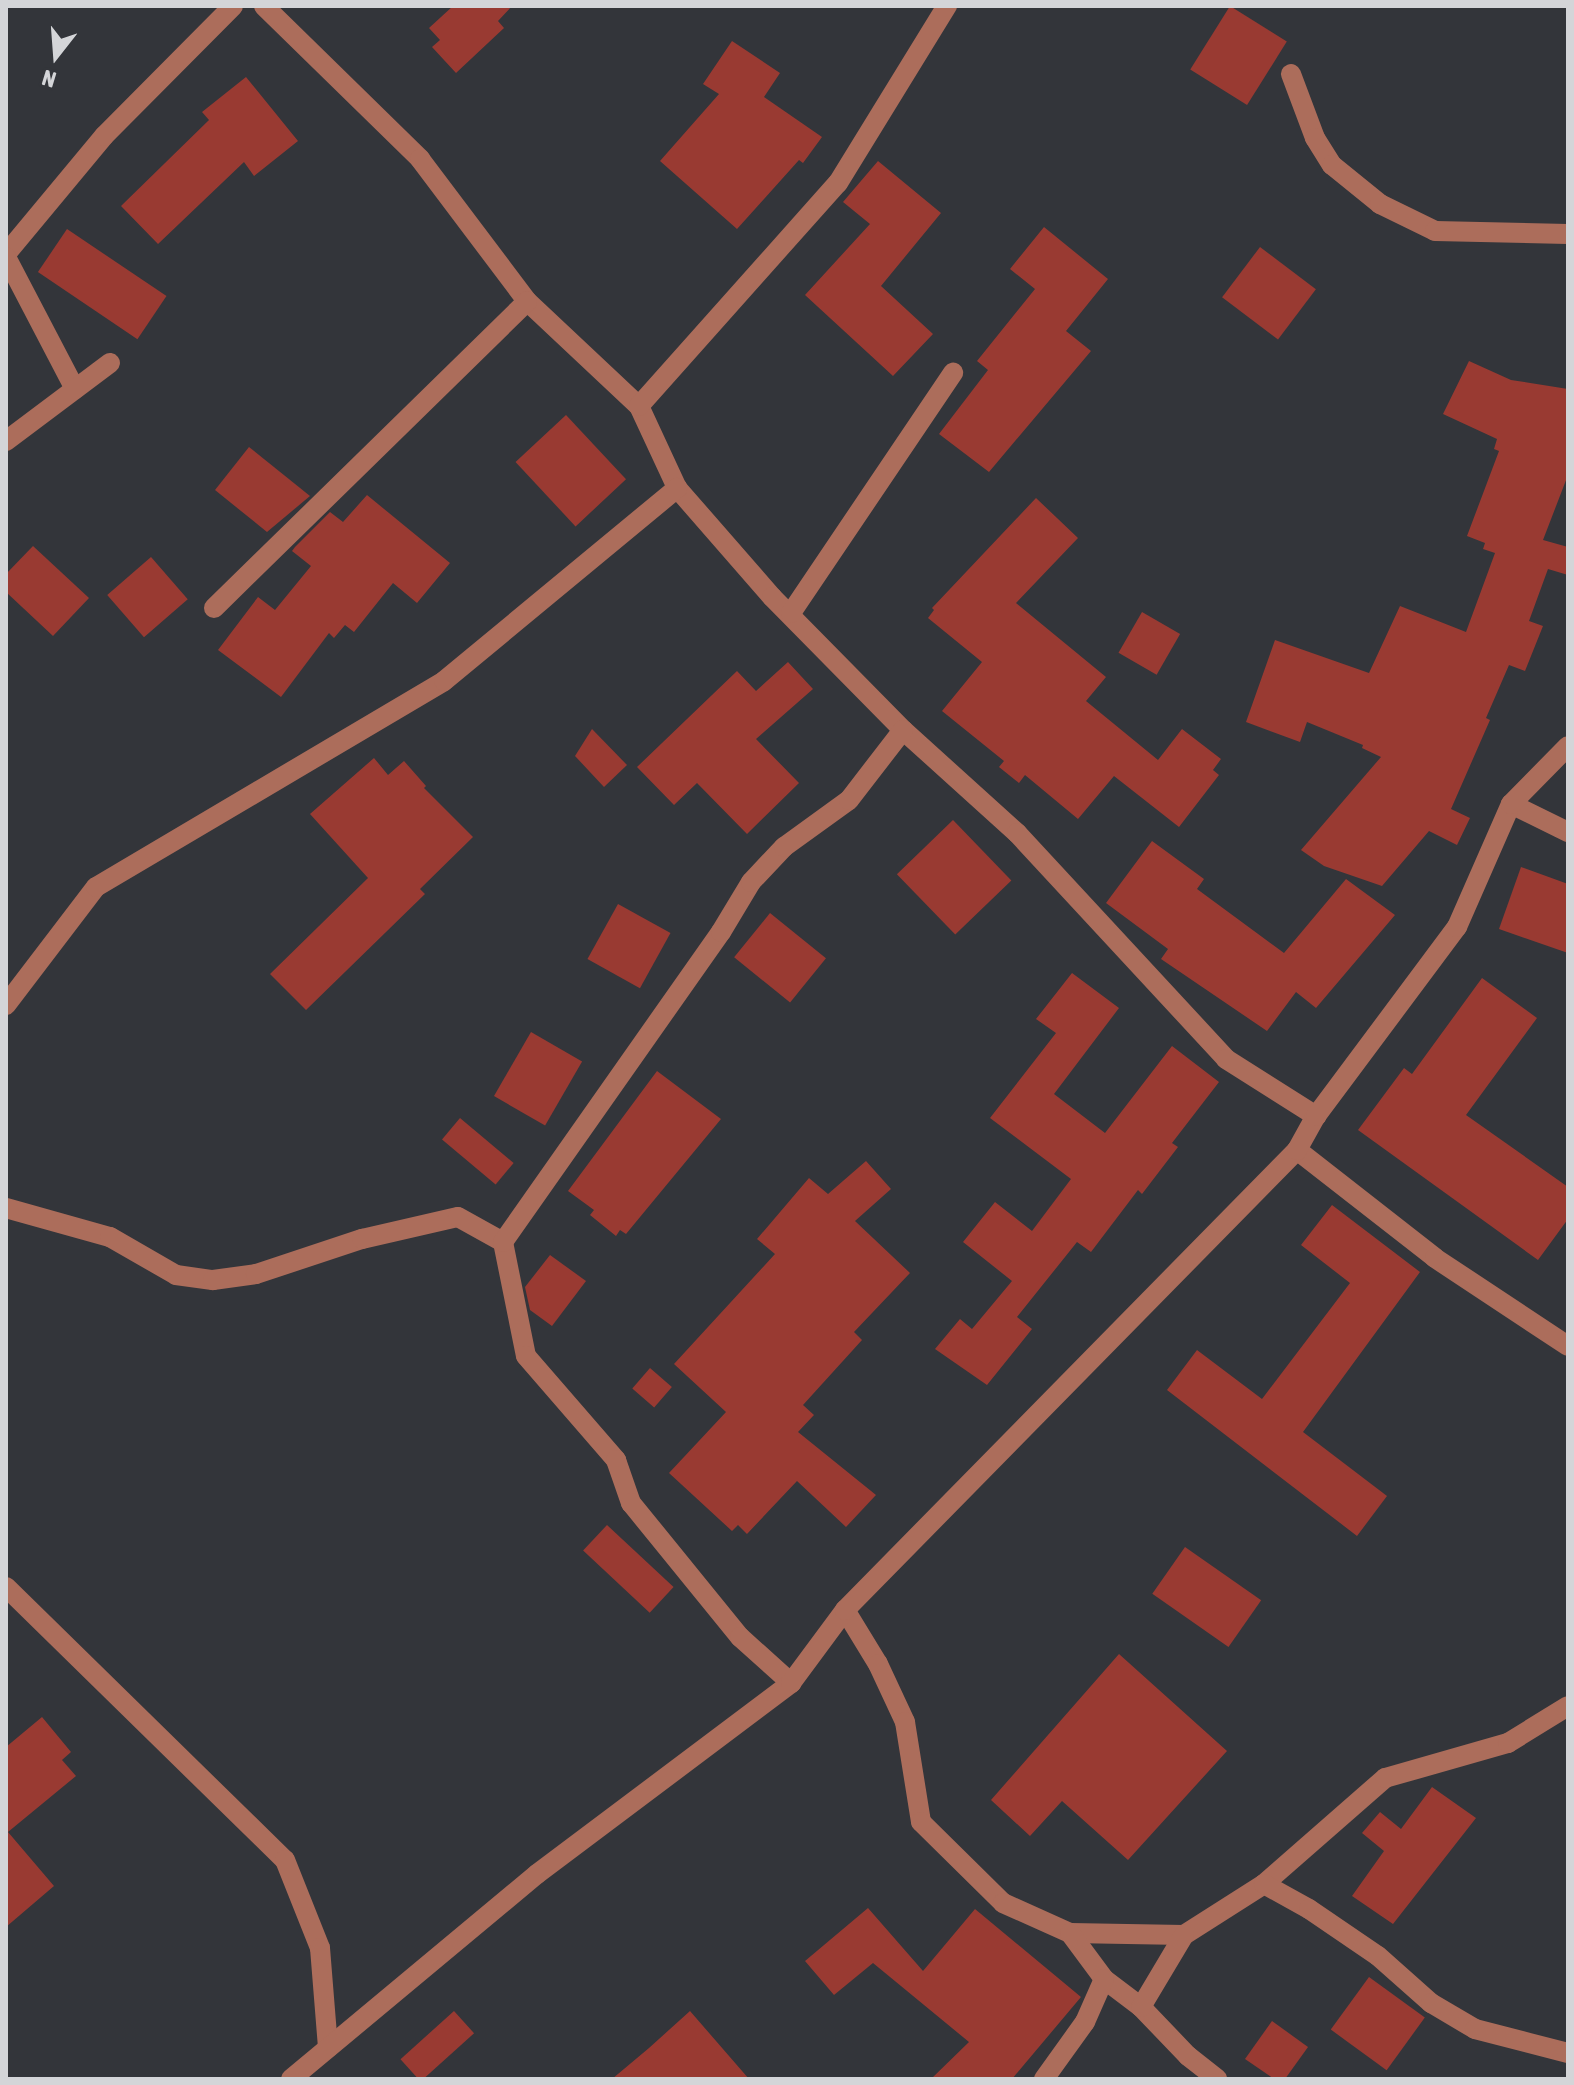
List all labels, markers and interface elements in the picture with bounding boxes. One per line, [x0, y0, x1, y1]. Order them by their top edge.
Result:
north arrow [16, 16, 96, 96]
text: N [39, 65, 59, 93]

